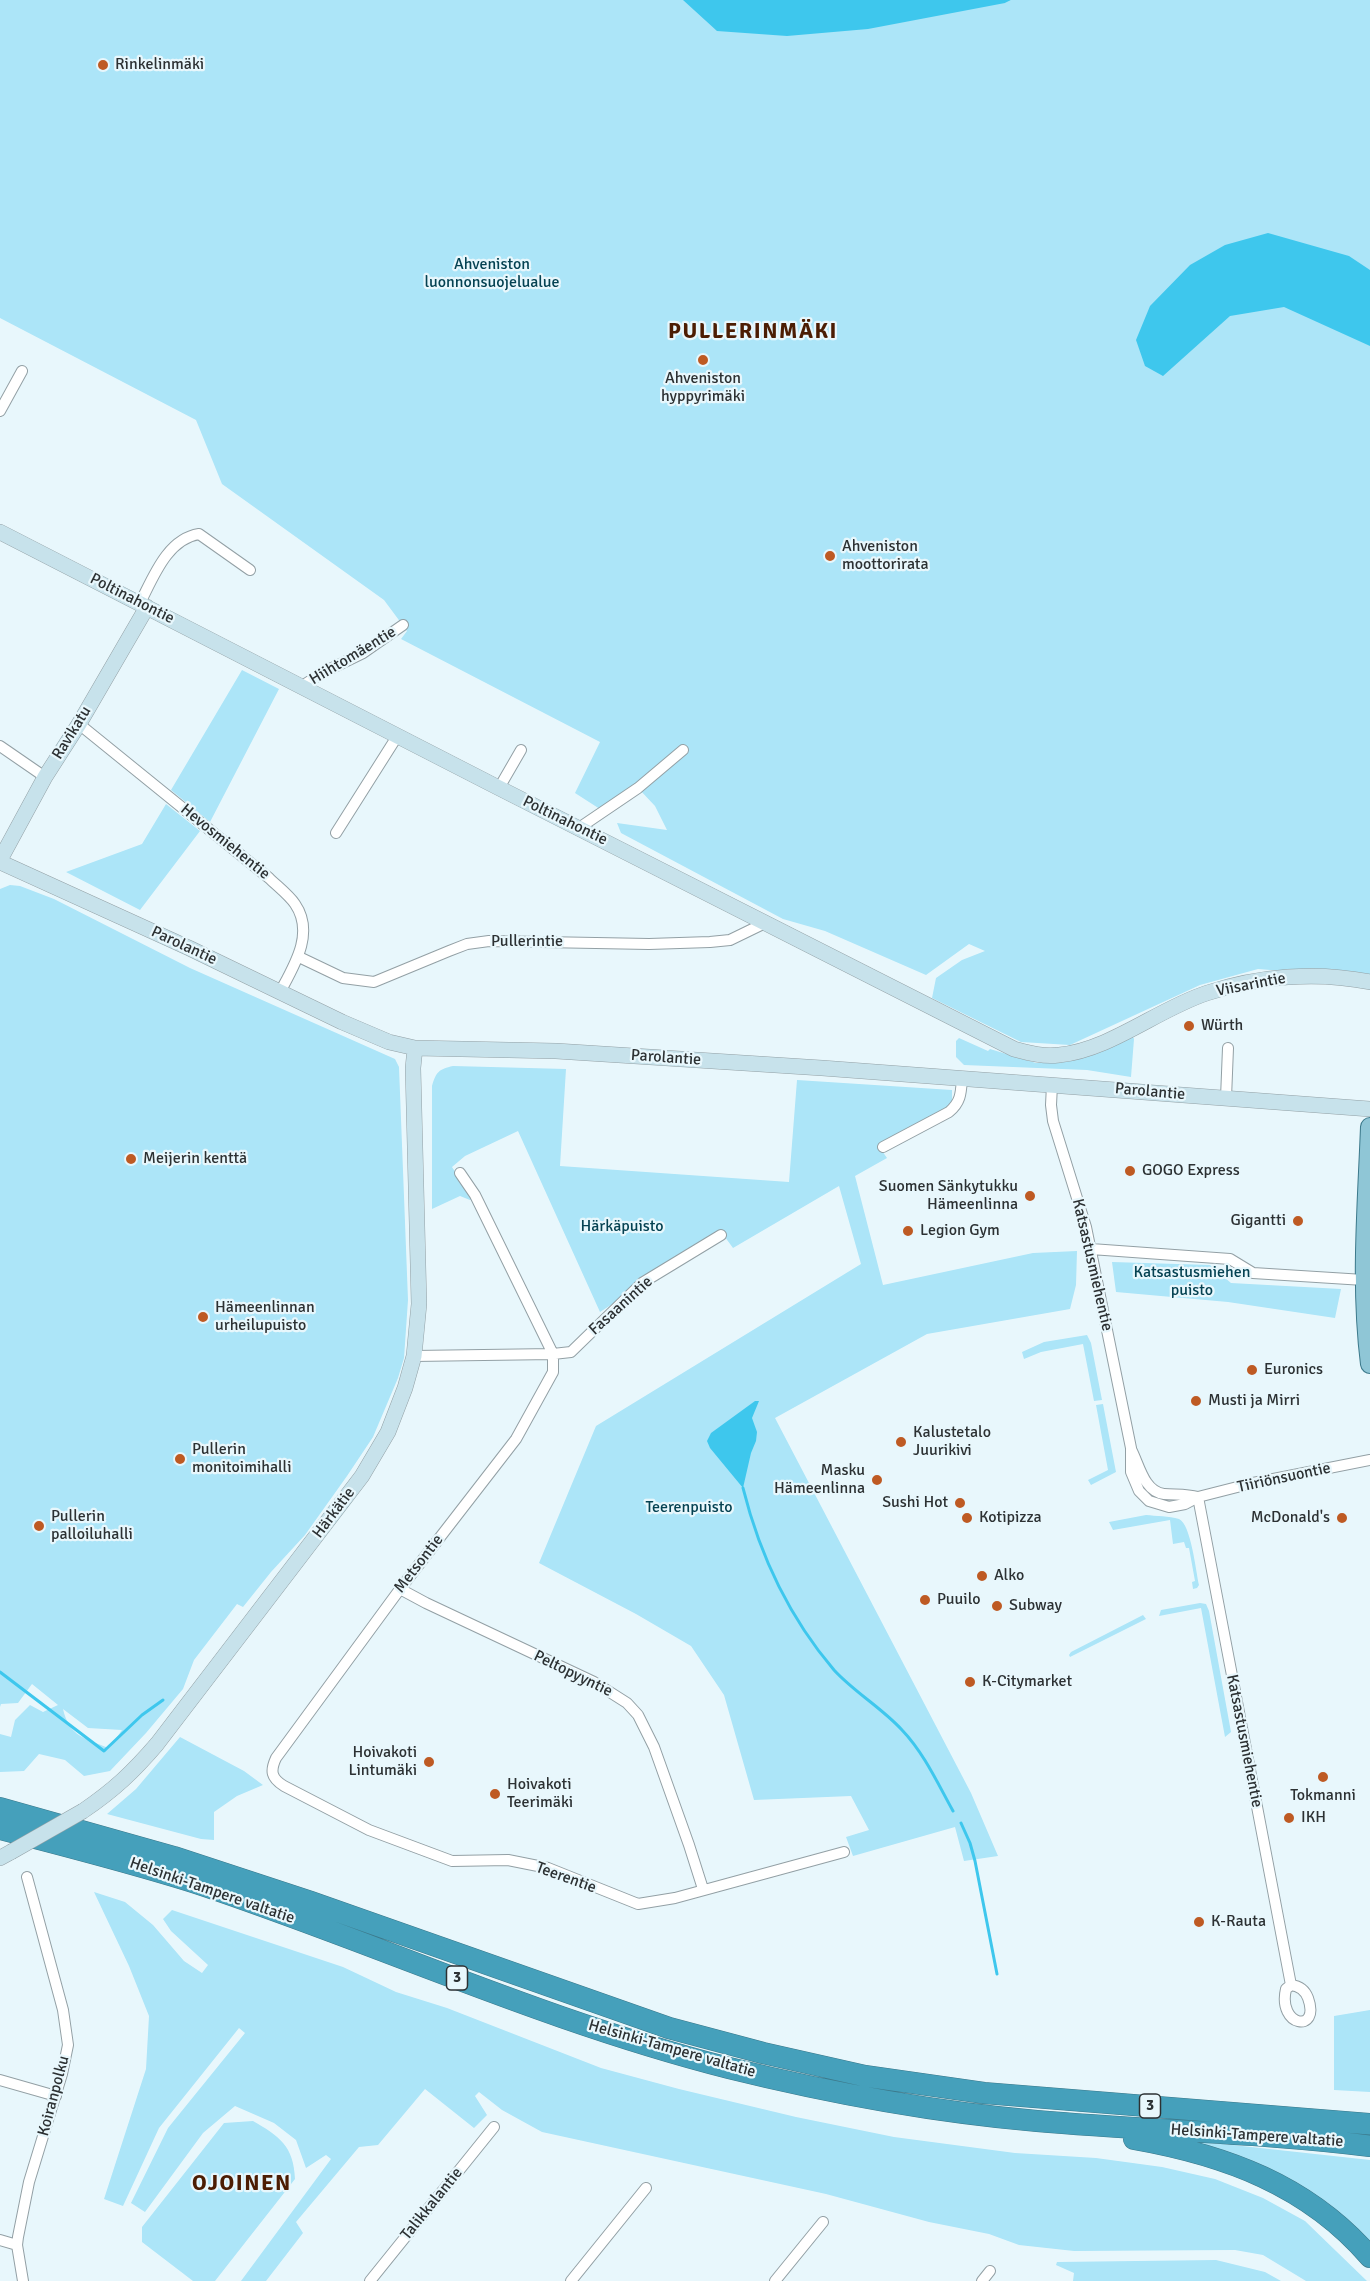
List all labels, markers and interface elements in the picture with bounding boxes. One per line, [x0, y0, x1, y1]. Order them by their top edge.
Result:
place label: Rinkelinmäki [115, 55, 204, 75]
marker: Rinkelinmäki [96, 58, 110, 72]
park label: Ahveniston luonnonsuojelualue [424, 255, 560, 293]
district label: PULLERINMÄKI [668, 319, 838, 345]
marker: Ahveniston hyppyrimäki [696, 353, 710, 367]
place label: Ahveniston hyppyrimäki [661, 369, 745, 407]
place label: Ahveniston moottorirata [842, 537, 929, 575]
marker: Ahveniston moottorirata [823, 549, 837, 563]
street label: Poltinahontie [87, 570, 177, 628]
street label: Hiihtomäentie [306, 623, 400, 689]
street label: Ravikatu [48, 703, 96, 763]
street label: Poltinahontie [519, 792, 611, 850]
street label: Hevosmiehentie [176, 800, 274, 884]
street label: Parolantie [148, 922, 220, 970]
street label: Pullerintie [491, 932, 563, 952]
street label: Viisarintie [1215, 969, 1287, 1001]
place label: Würth [1201, 1016, 1243, 1036]
marker: Würth [1182, 1019, 1196, 1033]
street label: Parolantie [630, 1046, 702, 1070]
street label: Parolantie [1114, 1079, 1186, 1105]
place label: Meijerin kenttä [143, 1149, 247, 1169]
marker: Meijerin kenttä [124, 1152, 138, 1166]
place label: GOGO Express [1142, 1161, 1240, 1181]
marker: GOGO Express [1123, 1164, 1137, 1178]
place label: Suomen Sänkytukku Hämeenlinna [879, 1177, 1018, 1215]
marker: Suomen Sänkytukku Hämeenlinna [1023, 1189, 1037, 1203]
street label: Katsastusmiehentie [1067, 1197, 1117, 1333]
place label: Gigantti [1230, 1211, 1286, 1231]
marker: Gigantti [1291, 1214, 1305, 1228]
park label: Härkäpuisto [580, 1217, 664, 1237]
place label: Legion Gym [920, 1221, 1000, 1241]
marker: Legion Gym [901, 1224, 915, 1238]
park label: Katsastusmiehen puisto [1133, 1263, 1251, 1301]
street label: Fasaanintie [585, 1272, 657, 1340]
place label: Hämeenlinnan urheilupuisto [215, 1298, 315, 1336]
marker: Hämeenlinnan urheilupuisto [196, 1310, 210, 1324]
place label: Euronics [1264, 1360, 1323, 1380]
marker: Euronics [1245, 1363, 1259, 1377]
place label: Musti ja Mirri [1208, 1391, 1300, 1411]
marker: Musti ja Mirri [1189, 1394, 1203, 1408]
place label: Kalustetalo Juurikivi [913, 1423, 991, 1461]
marker: Kalustetalo Juurikivi [894, 1435, 908, 1449]
place label: Pullerin monitoimihalli [192, 1440, 292, 1478]
marker: Pullerin monitoimihalli [173, 1452, 187, 1466]
street label: Tiiriönsuontie [1236, 1459, 1332, 1497]
place label: Masku Hämeenlinna [774, 1461, 865, 1499]
marker: Masku Hämeenlinna [870, 1473, 884, 1487]
street label: Härkätie [309, 1484, 359, 1542]
place label: Sushi Hot [882, 1493, 948, 1513]
marker: Sushi Hot [953, 1496, 967, 1510]
park label: Teerenpuisto [645, 1498, 733, 1518]
place label: Pullerin palloiluhalli [51, 1507, 133, 1545]
place label: Kotipizza [979, 1508, 1042, 1528]
place label: McDonald's [1251, 1508, 1330, 1528]
marker: Kotipizza [960, 1511, 974, 1525]
marker: McDonald's [1335, 1511, 1349, 1525]
marker: Pullerin palloiluhalli [32, 1519, 46, 1533]
street label: Metsontie [390, 1531, 448, 1597]
place label: Alko [994, 1566, 1024, 1586]
marker: Alko [975, 1569, 989, 1583]
place label: Puuilo [937, 1590, 981, 1610]
marker: Puuilo [918, 1593, 932, 1607]
place label: Subway [1009, 1596, 1062, 1616]
marker: Subway [990, 1599, 1004, 1613]
street label: Peltopyyntie [531, 1647, 615, 1701]
place label: K-Citymarket [982, 1672, 1072, 1692]
street label: Katsastusmiehentie [1222, 1673, 1266, 1809]
marker: K-Citymarket [963, 1675, 977, 1689]
place label: Hoivakoti Lintumäki [348, 1743, 417, 1781]
marker: Hoivakoti Lintumäki [422, 1755, 436, 1769]
marker: Tokmanni [1316, 1770, 1330, 1784]
place label: Hoivakoti Teerimäki [507, 1775, 573, 1813]
place label: Tokmanni [1290, 1786, 1356, 1806]
marker: Hoivakoti Teerimäki [488, 1787, 502, 1801]
place label: IKH [1301, 1808, 1326, 1828]
marker: IKH [1282, 1811, 1296, 1825]
street label: Helsinki-Tampere valtatie [127, 1854, 297, 1928]
street label: Teerentie [533, 1858, 599, 1898]
place label: K-Rauta [1211, 1912, 1266, 1932]
marker: K-Rauta [1192, 1915, 1206, 1929]
road number: 3 [446, 1966, 468, 1990]
street label: Helsinki-Tampere valtatie [586, 2016, 758, 2082]
street label: Koiranpolku [34, 2054, 74, 2138]
road number: 3 [1140, 2094, 1160, 2118]
street label: Helsinki-Tampere valtatie [1170, 2120, 1344, 2152]
street label: Talikkalantie [397, 2164, 467, 2244]
district label: OJOINEN [192, 2171, 292, 2197]

